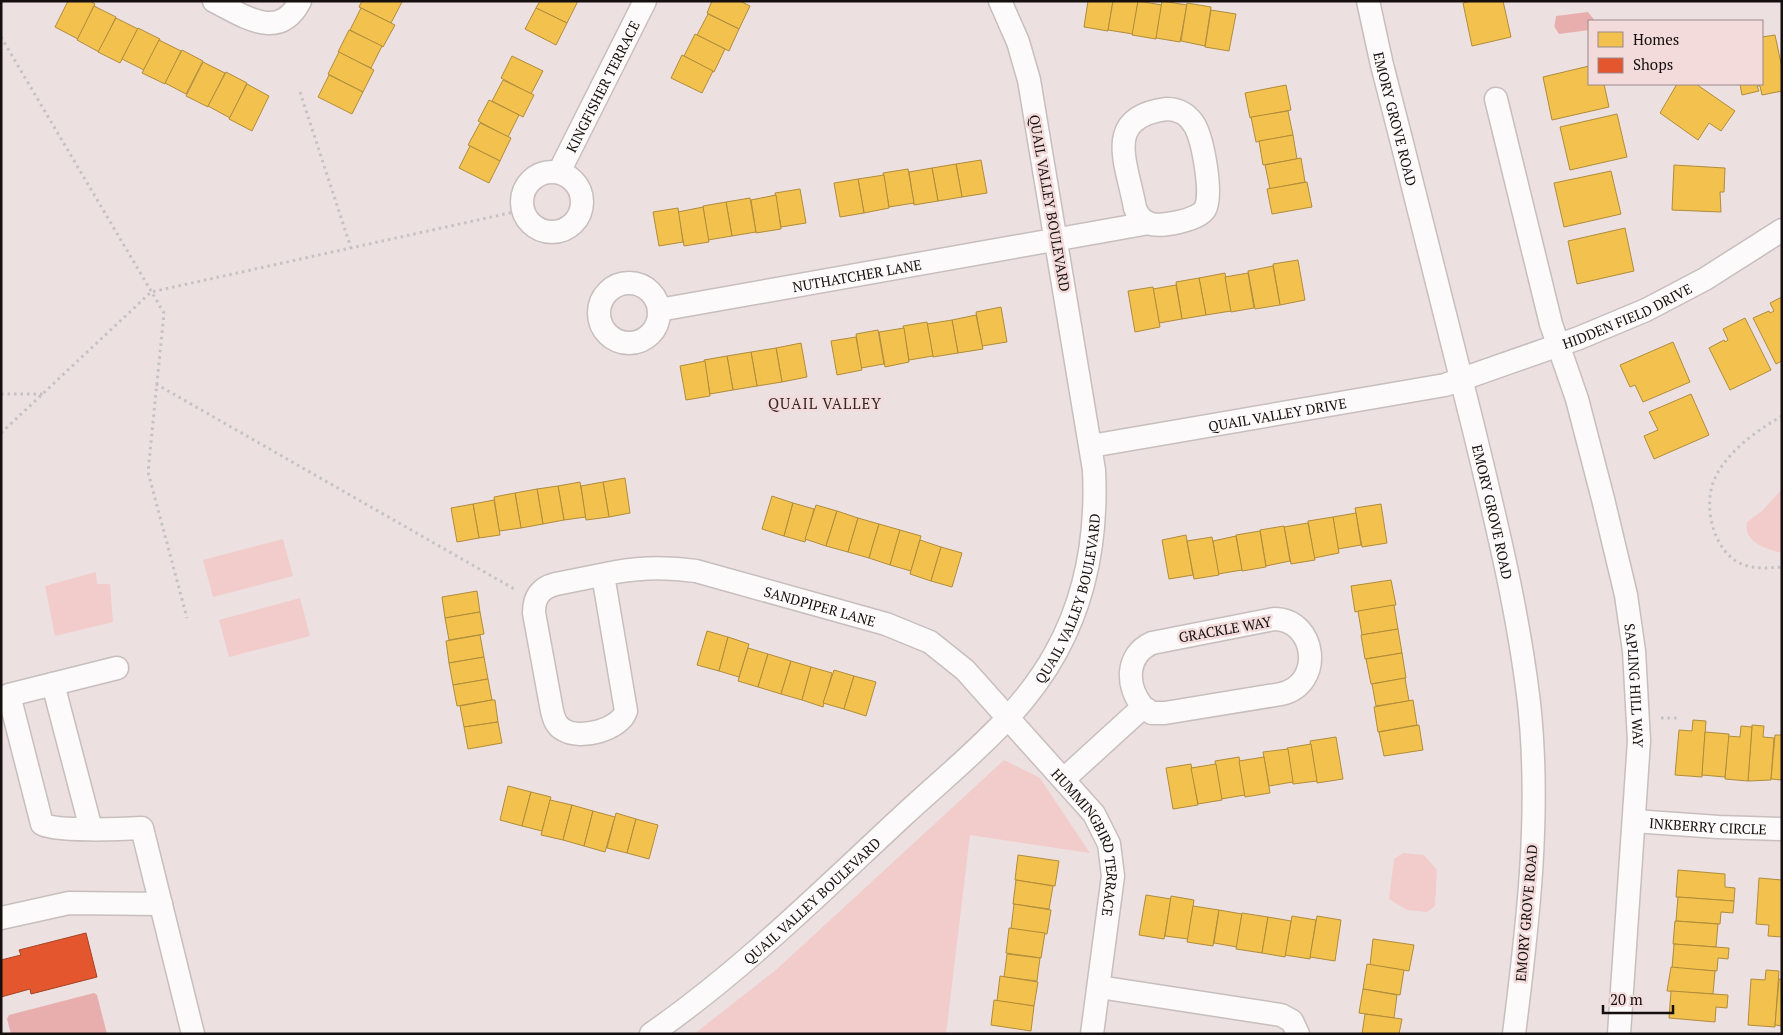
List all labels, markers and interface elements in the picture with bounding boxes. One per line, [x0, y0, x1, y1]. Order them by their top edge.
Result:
street label: KINGFISHER TERRACE [561, 17, 643, 155]
legend [1588, 20, 1763, 85]
text: Homes [1633, 29, 1679, 49]
street label: EMORY GROVE ROAD [1370, 50, 1422, 188]
text: Shops [1633, 54, 1673, 74]
street label: QUAIL VALLEY BOULEVARD [1025, 113, 1075, 293]
street label: NUTHATCHER LANE [791, 254, 923, 296]
street label: HIDDEN FIELD DRIVE [1560, 278, 1695, 353]
district label: QUAIL VALLEY [768, 393, 882, 413]
street label: QUAIL VALLEY DRIVE [1207, 393, 1348, 435]
street label: EMORY GROVE ROAD [1468, 442, 1518, 581]
street label: QUAIL VALLEY BOULEVARD [1030, 513, 1103, 687]
street label: SANDPIPER LANE [762, 581, 878, 630]
street label: GRACKLE WAY [1177, 611, 1274, 646]
street label: SAPLING HILL WAY [1621, 622, 1649, 749]
street label: HUMMINGBIRD TERRACE [1048, 764, 1123, 918]
street label: INKBERRY CIRCLE [1648, 813, 1767, 838]
street label: QUAIL VALLEY BOULEVARD [739, 833, 884, 968]
street label: EMORY GROVE ROAD [1511, 844, 1541, 982]
scale bar [1603, 982, 1673, 1014]
text: 20 m [1610, 989, 1643, 1009]

